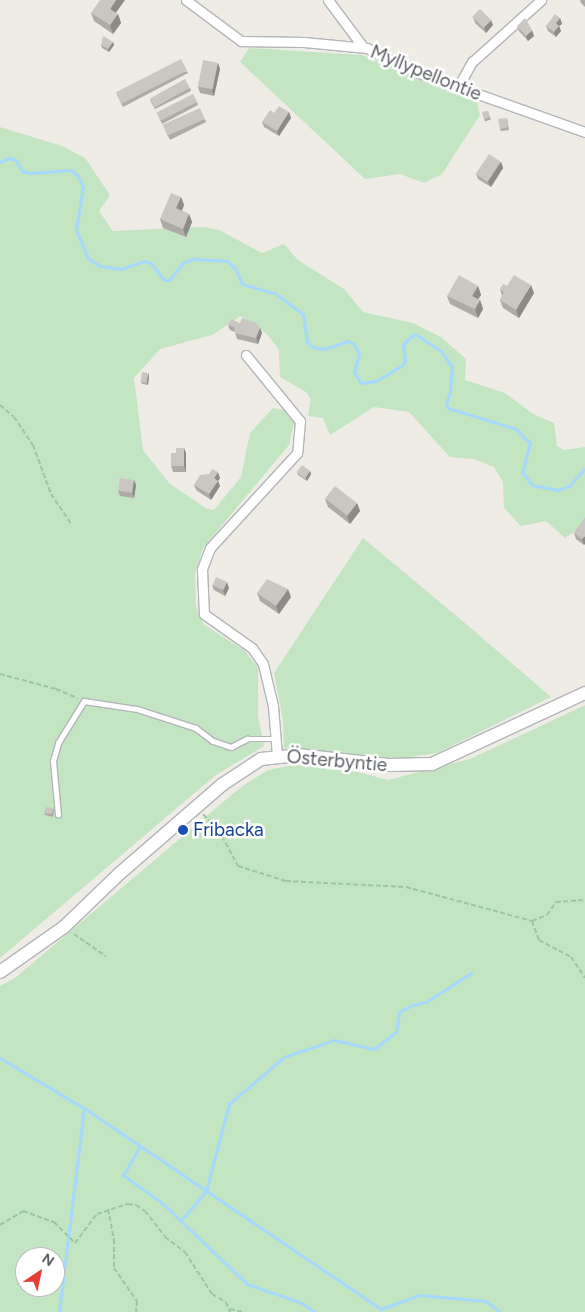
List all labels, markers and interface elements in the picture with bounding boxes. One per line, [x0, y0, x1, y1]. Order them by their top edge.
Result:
street label: Myllypellontie [367, 40, 485, 106]
street label: Österbyntie [286, 745, 388, 777]
place label: Fribacka [193, 819, 264, 841]
marker: Fribacka [177, 824, 189, 836]
north arrow [15, 1247, 65, 1297]
text: N [39, 1250, 57, 1270]

